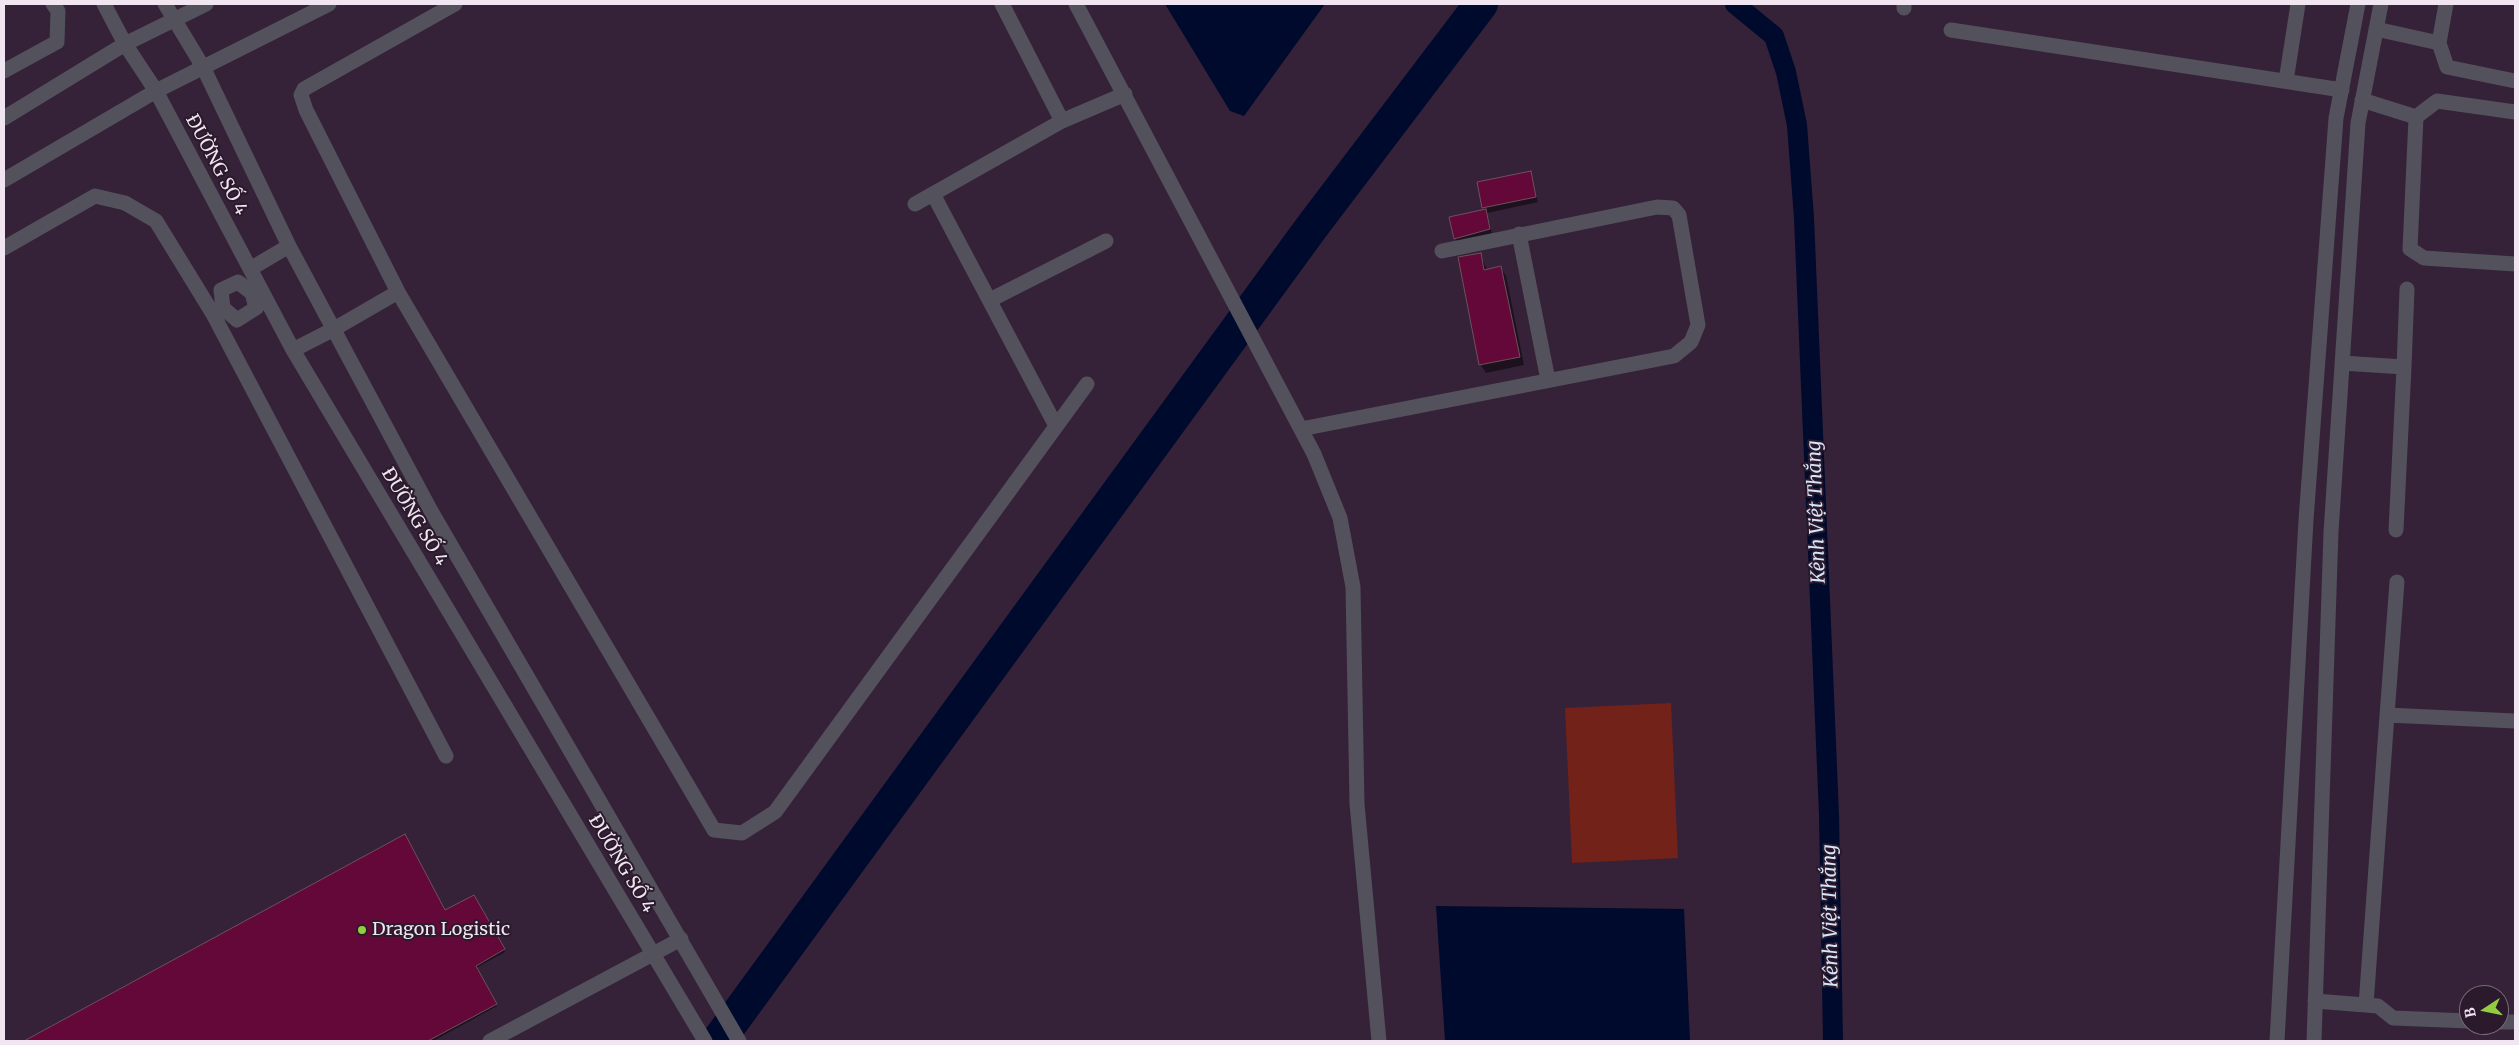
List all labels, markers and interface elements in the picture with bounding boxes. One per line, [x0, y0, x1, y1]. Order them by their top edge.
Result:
street label: ĐƯỜNG SỐ 4 [181, 111, 251, 219]
water label: Kênh Việt Thắng [1803, 440, 1831, 584]
street label: ĐƯỜNG SỐ 4 [376, 464, 452, 570]
street label: ĐƯỜNG SỐ 4 [583, 811, 659, 917]
water label: Kênh Việt Thắng [1818, 844, 1844, 988]
place label: Dragon Logistic [372, 919, 510, 941]
marker: Dragon Logistic [356, 924, 368, 936]
north arrow [2459, 985, 2509, 1035]
text: B [2460, 1006, 2480, 1019]

